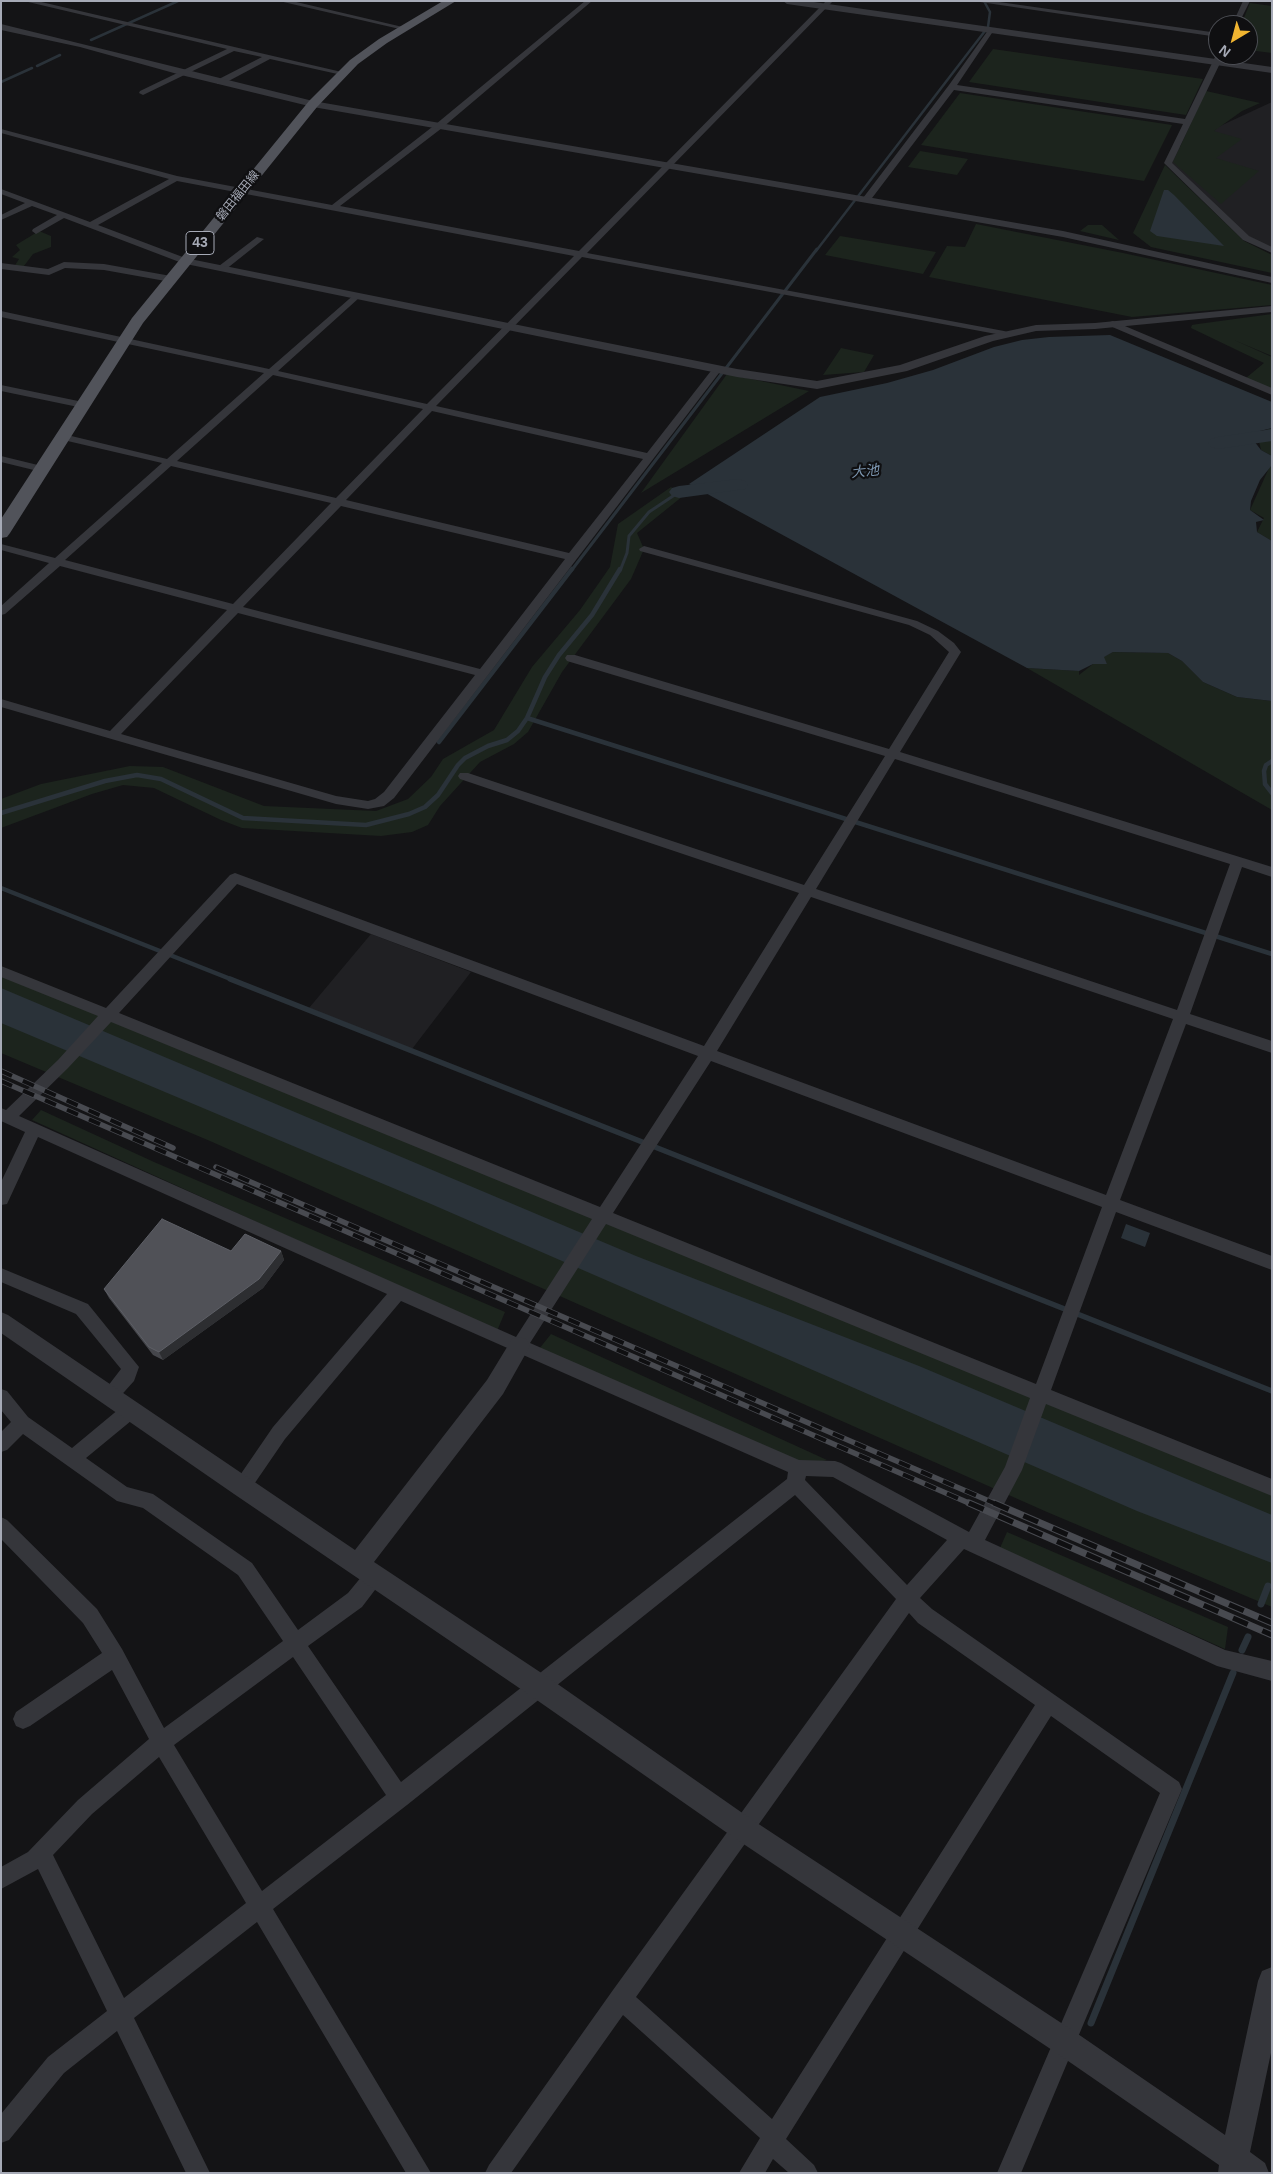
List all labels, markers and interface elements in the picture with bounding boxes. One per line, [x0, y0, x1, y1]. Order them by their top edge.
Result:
north arrow [1208, 15, 1258, 65]
text: N [1216, 42, 1233, 61]
street label: 磐田福田線 [214, 168, 262, 224]
road number: 43 [186, 232, 214, 254]
water label: 大池 [850, 462, 880, 482]

